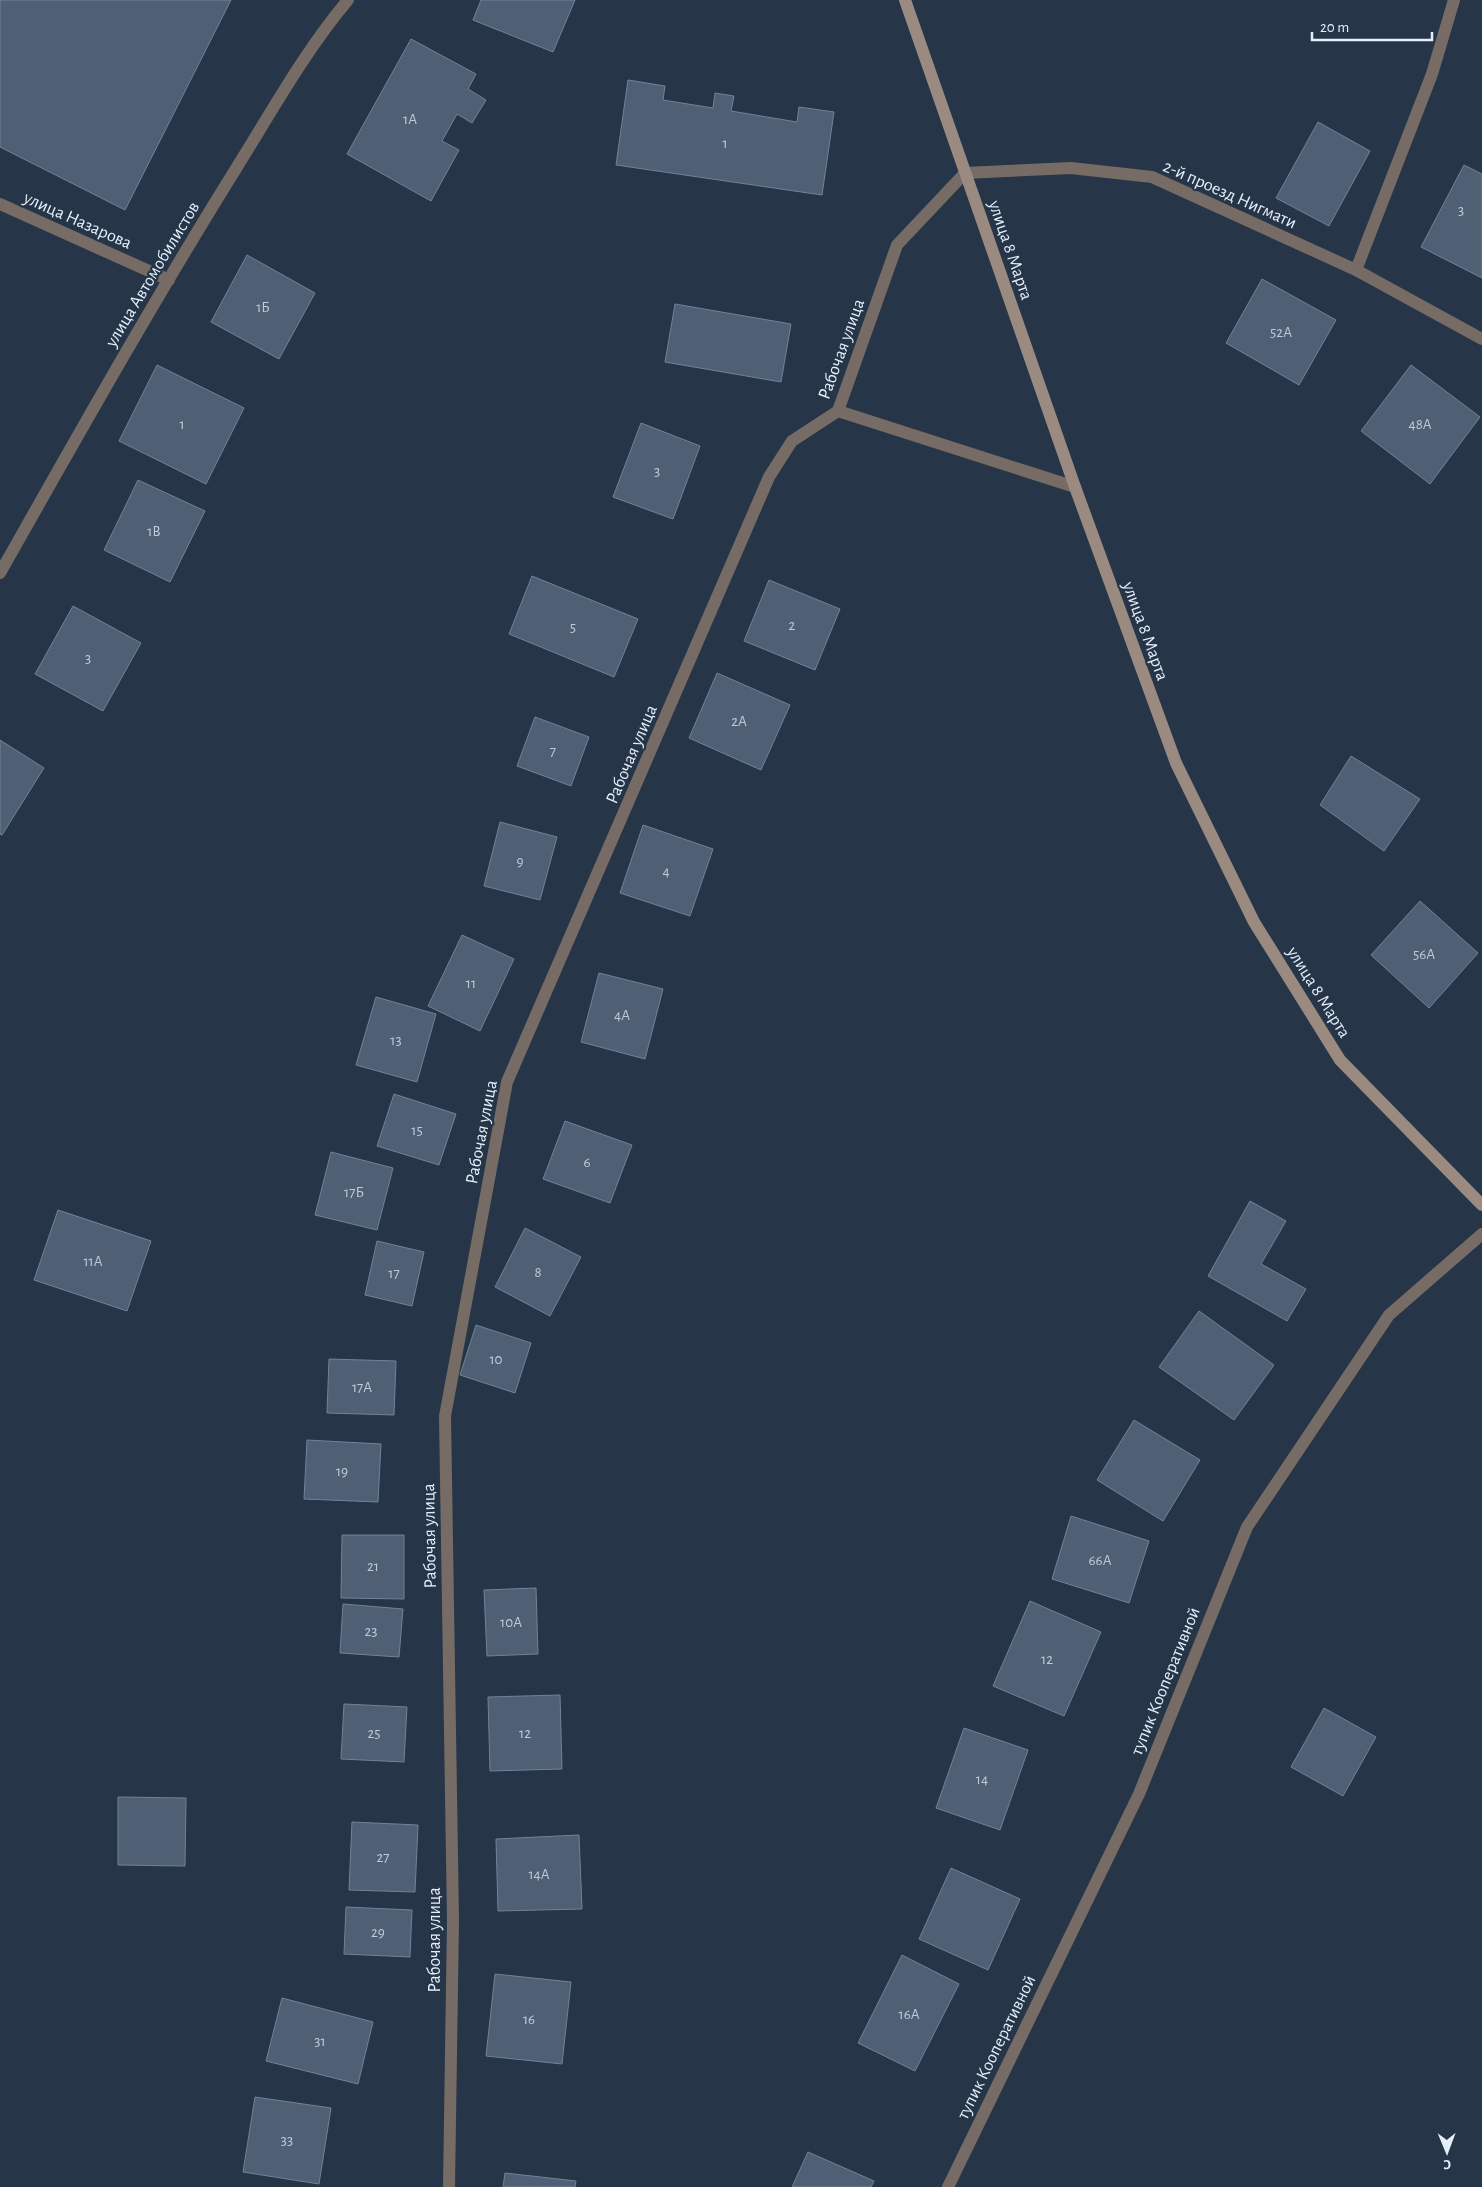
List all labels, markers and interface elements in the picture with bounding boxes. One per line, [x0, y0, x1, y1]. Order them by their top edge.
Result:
scale bar [1312, 10, 1432, 42]
text: 20 m [1320, 20, 1349, 35]
house number: 1А [403, 112, 417, 127]
house number: 1 [722, 136, 728, 151]
street label: 2-й проезд Нигмати [1160, 157, 1299, 232]
street label: улица Назарова [20, 189, 134, 253]
street label: улица 8 Марта [984, 197, 1035, 302]
street label: улица Автомобилистов [101, 198, 203, 351]
house number: 3 [1458, 203, 1464, 218]
street label: Рабочая улица [815, 296, 868, 402]
house number: 1Б [256, 300, 270, 315]
house number: 52А [1270, 325, 1292, 340]
house number: 1 [179, 417, 185, 432]
house number: 48А [1408, 417, 1432, 432]
house number: 3 [654, 464, 660, 479]
house number: 1В [147, 524, 161, 539]
street label: улица 8 Марта [1119, 579, 1171, 683]
house number: 2 [789, 618, 796, 633]
house number: 5 [570, 620, 576, 635]
house number: 3 [85, 651, 91, 666]
street label: Рабочая улица [602, 702, 661, 806]
house number: 2А [731, 714, 747, 729]
house number: 7 [550, 744, 556, 759]
house number: 9 [516, 854, 524, 869]
house number: 4 [662, 864, 670, 879]
street label: улица 8 Марта [1282, 943, 1353, 1041]
house number: 56А [1413, 947, 1435, 962]
house number: 11 [466, 976, 476, 991]
house number: 4А [614, 1008, 630, 1023]
house number: 13 [390, 1033, 402, 1048]
street label: Рабочая улица [462, 1079, 501, 1186]
house number: 15 [411, 1123, 423, 1138]
house number: 6 [583, 1155, 591, 1170]
house number: 17Б [344, 1185, 364, 1200]
house number: 11А [83, 1254, 103, 1269]
house number: 8 [534, 1265, 542, 1280]
house number: 17 [388, 1266, 400, 1281]
house number: 10 [489, 1352, 503, 1367]
house number: 17А [352, 1380, 372, 1395]
house number: 19 [336, 1464, 348, 1479]
street label: Рабочая улица [419, 1483, 440, 1589]
house number: 66А [1089, 1553, 1112, 1568]
house number: 21 [367, 1559, 379, 1574]
street label: тупик Кооперативной [1128, 1605, 1204, 1759]
house number: 10А [500, 1615, 522, 1630]
house number: 23 [364, 1624, 378, 1639]
house number: 12 [1041, 1652, 1053, 1667]
house number: 25 [367, 1726, 381, 1741]
house number: 12 [519, 1726, 531, 1741]
house number: 14 [976, 1772, 988, 1787]
house number: 27 [376, 1850, 390, 1865]
house number: 14А [528, 1867, 550, 1882]
street label: Рабочая улица [425, 1887, 444, 1993]
house number: 29 [371, 1925, 385, 1940]
street label: тупик Кооперативной [954, 1973, 1040, 2123]
house number: 16А [898, 2007, 920, 2022]
house number: 16 [523, 2012, 535, 2027]
house number: 31 [314, 2034, 326, 2049]
north arrow [1422, 2127, 1472, 2177]
house number: 33 [281, 2133, 293, 2148]
text: С [1443, 2157, 1451, 2171]

